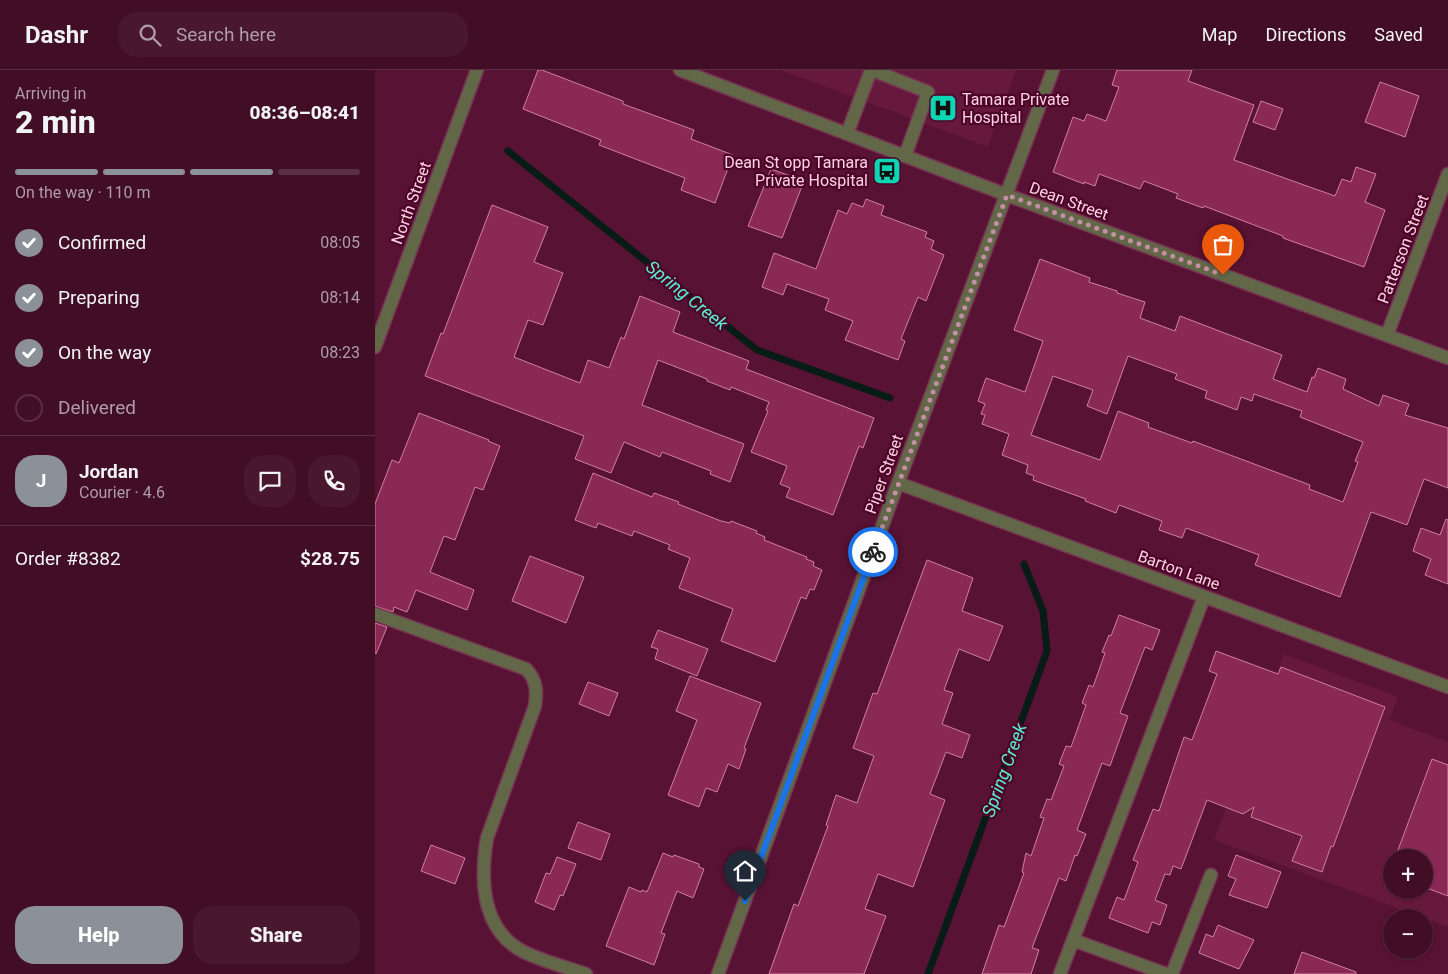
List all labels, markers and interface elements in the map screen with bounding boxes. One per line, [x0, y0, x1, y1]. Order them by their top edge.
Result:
search box [118, 12, 468, 57]
text: Dashr [25, 21, 88, 49]
icon: search [136, 21, 164, 49]
text: Search here [176, 23, 276, 46]
text: Map [1202, 24, 1237, 45]
text: Directions [1265, 24, 1346, 45]
text: Saved [1374, 24, 1423, 45]
text: Arriving in [15, 84, 86, 103]
place label: Tamara Private Hospital [962, 90, 1069, 127]
hospital icon: Tamara Private Hospital [928, 93, 958, 123]
text: 08:36–08:41 [249, 101, 360, 124]
text: 2 min [15, 103, 96, 141]
place label: Dean St opp Tamara Private Hospital [724, 153, 868, 190]
bus stop icon: Dean St opp Tamara Private Hospital [872, 156, 902, 186]
street label: North Street [387, 159, 435, 247]
street label: Dean Street [1027, 178, 1111, 224]
text: On the way · 110 m [15, 183, 151, 202]
street label: Patterson Street [1373, 192, 1433, 306]
pin [1202, 224, 1244, 275]
icon: check [15, 229, 43, 257]
text: Confirmed [58, 231, 146, 254]
icon: bag [1209, 231, 1237, 259]
text: 08:05 [320, 233, 360, 252]
water label: Spring Creek [642, 256, 733, 335]
icon: check [15, 284, 43, 312]
text: Preparing [58, 286, 140, 309]
text: 08:14 [320, 288, 360, 307]
icon: check [15, 339, 43, 367]
text: On the way [58, 341, 151, 364]
text: 08:23 [320, 343, 360, 362]
text: Delivered [58, 396, 136, 419]
street label: Piper Street [861, 432, 907, 516]
button: chat [244, 455, 296, 507]
button: phone [308, 455, 360, 507]
text: Jordan [79, 460, 139, 483]
text: J [36, 469, 46, 492]
text: Courier · 4.6 [79, 483, 165, 502]
courier [848, 527, 898, 577]
icon: bike [859, 538, 887, 566]
street label: Barton Lane [1135, 546, 1223, 594]
text: Order #8382 [15, 547, 121, 570]
text: $28.75 [300, 547, 360, 570]
water label: Spring Creek [977, 719, 1031, 820]
map controls [1383, 849, 1433, 959]
button: + [1383, 849, 1433, 899]
pin [724, 850, 766, 901]
icon: home [731, 857, 759, 885]
button: Help [15, 906, 183, 964]
button: Share [193, 906, 360, 964]
button: − [1383, 909, 1433, 959]

